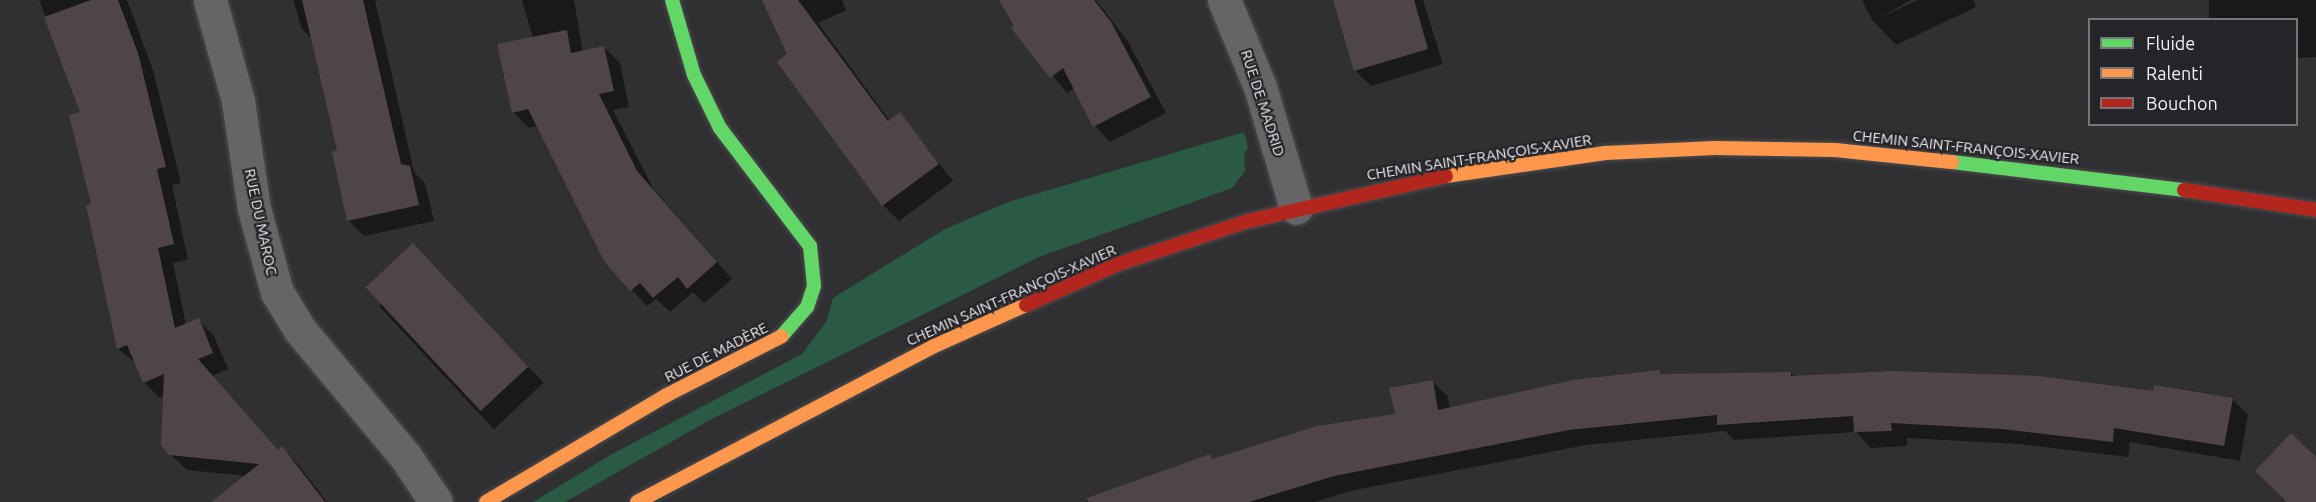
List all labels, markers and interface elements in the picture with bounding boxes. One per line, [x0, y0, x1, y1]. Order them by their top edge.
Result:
legend [2088, 18, 2298, 126]
text: Fluide [2146, 33, 2195, 53]
street label: RUE DE MADRID [1237, 47, 1289, 159]
text: Ralenti [2146, 63, 2203, 83]
text: Bouchon [2146, 93, 2218, 113]
street label: CHEMIN SAINT-FRANÇOIS-XAVIER [1852, 126, 2080, 168]
street label: CHEMIN SAINT-FRANÇOIS-XAVIER [1365, 130, 1593, 184]
street label: RUE DU MAROC [241, 167, 281, 277]
street label: CHEMIN SAINT-FRANÇOIS-XAVIER [903, 240, 1119, 350]
street label: RUE DE MADÈRE [661, 318, 771, 386]

